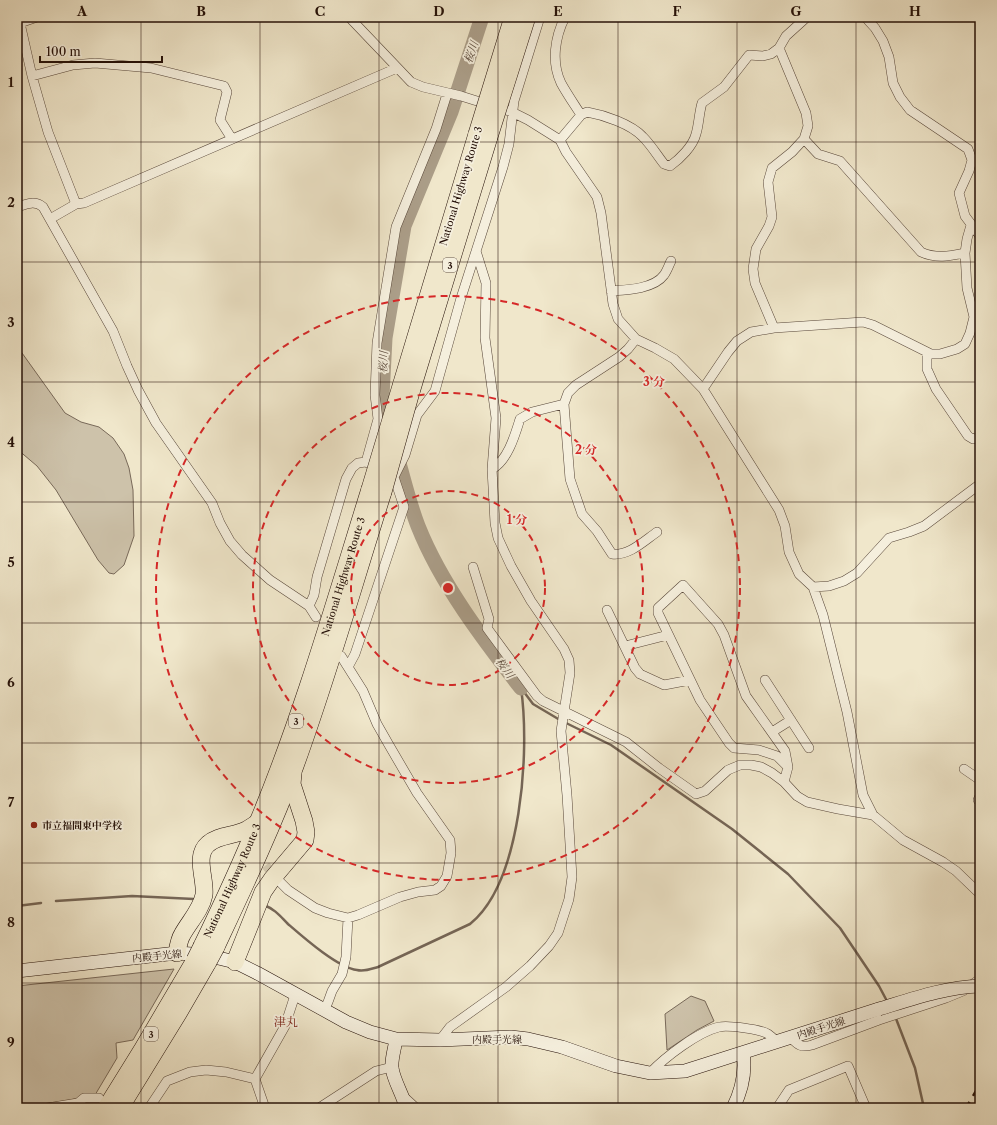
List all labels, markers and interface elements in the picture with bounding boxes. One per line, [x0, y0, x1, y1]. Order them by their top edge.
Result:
text: A [76, 3, 88, 19]
text: B [196, 3, 206, 19]
text: C [315, 3, 325, 19]
text: D [433, 3, 445, 19]
text: E [553, 3, 563, 19]
text: F [673, 3, 682, 19]
text: G [790, 3, 802, 19]
text: H [909, 3, 921, 19]
scale bar [40, 38, 162, 64]
water label: 桜川 [461, 38, 482, 65]
text: 100 m [46, 44, 81, 59]
text: 1 [8, 74, 14, 90]
street label: National Highway Route 3 [437, 125, 485, 247]
text: 2 [7, 194, 15, 210]
road number: 3 [443, 258, 457, 272]
text: 3 [7, 314, 15, 330]
water label: 桜川 [375, 350, 391, 373]
text: 3 分 [643, 374, 665, 389]
text: 4 [7, 434, 15, 450]
text: 2 分 [575, 442, 597, 457]
text: 1 分 [507, 512, 527, 527]
street label: National Highway Route 3 [318, 515, 367, 638]
text: 5 [7, 554, 15, 570]
centre of rings [441, 581, 455, 595]
water label: 桜川 [493, 655, 518, 682]
text: 6 [7, 674, 15, 690]
road number: 3 [289, 714, 303, 728]
text: 7 [8, 794, 15, 810]
place label: 市立福間東中学校 [42, 819, 122, 832]
marker: 市立福間東中学校 [29, 820, 39, 830]
street label: National Highway Route 3 [201, 821, 263, 940]
text: 8 [7, 914, 15, 930]
street label: 内殿手光線 [131, 947, 183, 965]
district label: 津丸 [274, 1014, 298, 1029]
street label: 内殿手光線 [795, 1014, 847, 1042]
road number: 3 [144, 1027, 158, 1041]
street label: 内殿手光線 [472, 1033, 522, 1046]
text: 9 [7, 1034, 15, 1050]

